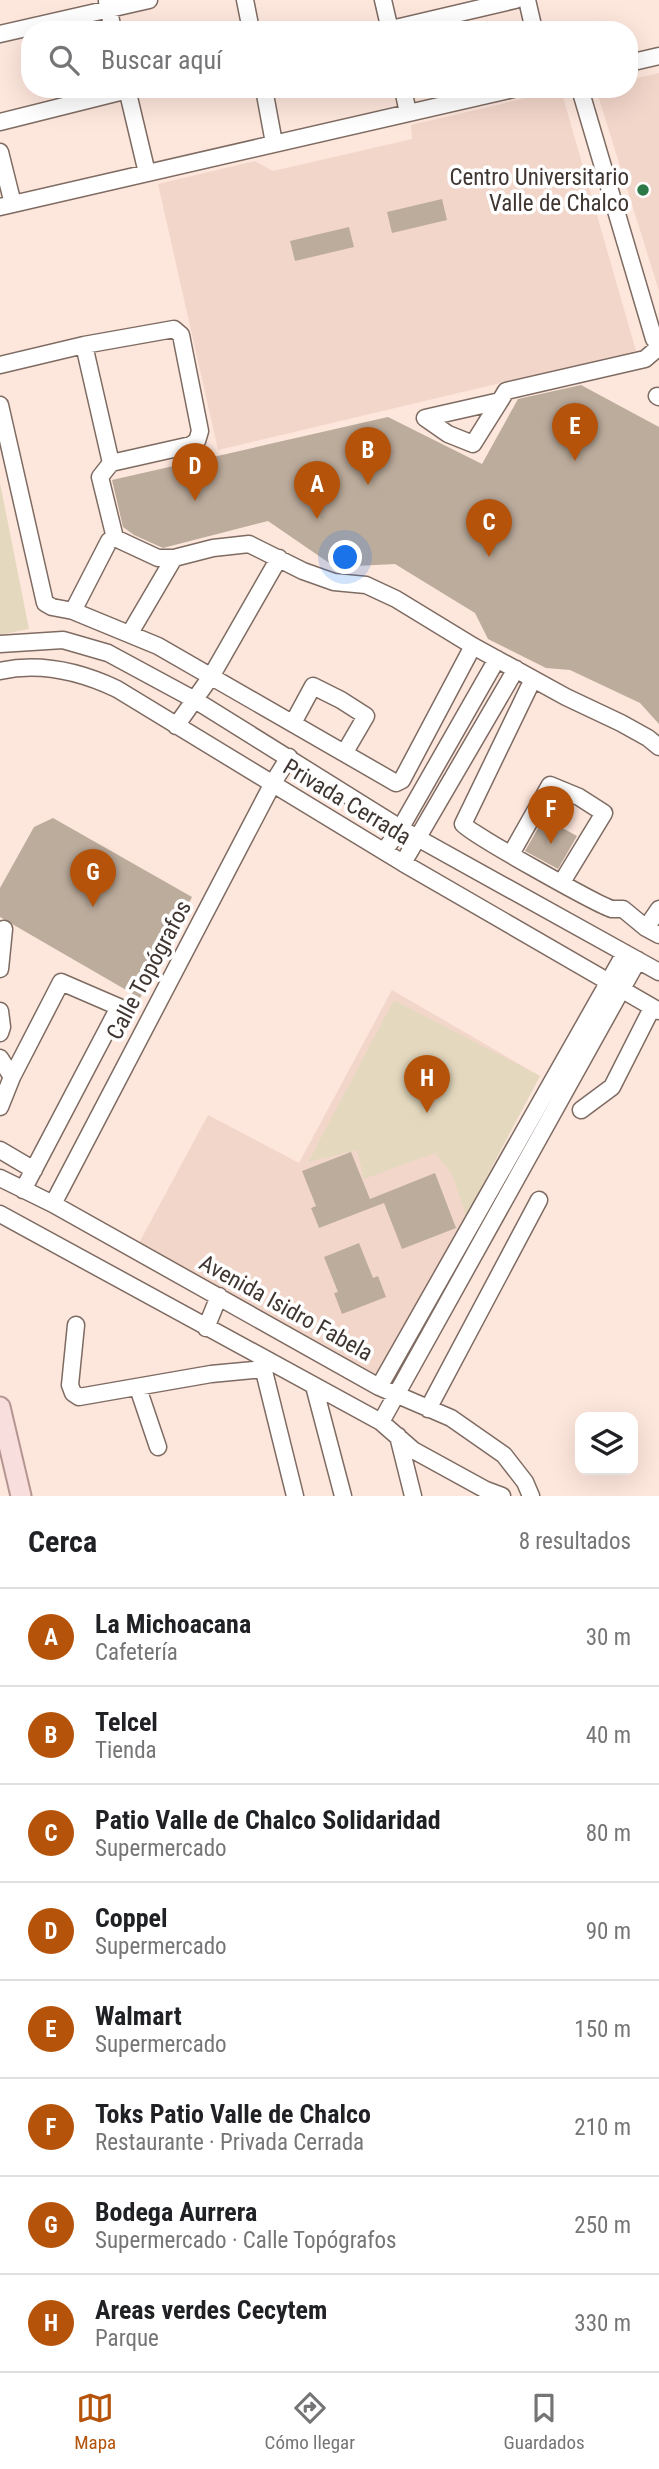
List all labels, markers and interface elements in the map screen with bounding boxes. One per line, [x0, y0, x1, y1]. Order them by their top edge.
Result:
search box [21, 21, 638, 98]
icon: search [45, 41, 83, 79]
text: Buscar aquí [101, 45, 222, 75]
place label: Centro Universitario Valle de Chalco [449, 164, 629, 217]
marker: Centro Universitario Valle de Chalco [635, 182, 651, 198]
pin: E [552, 403, 598, 461]
pin: B [345, 427, 391, 485]
pin: D [172, 443, 218, 501]
pin: A [294, 461, 340, 519]
pin: C [466, 499, 512, 557]
your location [328, 540, 362, 574]
street label: Privada Cerrada [278, 753, 416, 851]
pin: F [528, 786, 574, 844]
pin: G [70, 849, 116, 907]
street label: Calle Topógrafos [101, 896, 197, 1044]
pin: H [404, 1055, 450, 1113]
street label: Avenida Isidro Fabela [195, 1249, 377, 1367]
map controls [575, 1412, 638, 1475]
button: layers [575, 1412, 638, 1475]
text: Cerca [28, 1524, 97, 1559]
text: 8 resultados [519, 1528, 631, 1555]
text: La Michoacana [95, 1609, 251, 1639]
text: A [44, 1624, 58, 1651]
text: 30 m [586, 1624, 631, 1651]
text: Cafetería [95, 1639, 178, 1666]
text: Telcel [95, 1707, 158, 1737]
text: B [45, 1722, 57, 1749]
text: 40 m [586, 1722, 631, 1749]
text: Tienda [95, 1737, 157, 1764]
text: Patio Valle de Chalco Solidaridad [95, 1805, 441, 1835]
text: C [44, 1820, 58, 1847]
text: 80 m [586, 1820, 631, 1847]
text: Supermercado [95, 1835, 227, 1862]
text: Coppel [95, 1903, 168, 1933]
text: D [45, 1918, 58, 1945]
text: 90 m [586, 1918, 631, 1945]
text: Supermercado [95, 1933, 227, 1960]
text: Walmart [95, 2001, 182, 2031]
text: E [45, 2016, 57, 2043]
text: 150 m [574, 2016, 631, 2043]
text: Supermercado [95, 2031, 227, 2058]
text: Toks Patio Valle de Chalco [95, 2099, 371, 2129]
text: F [46, 2114, 56, 2141]
text: 210 m [574, 2114, 631, 2141]
text: Restaurante · Privada Cerrada [95, 2129, 364, 2156]
text: Bodega Aurrera [95, 2197, 257, 2227]
text: G [44, 2212, 58, 2239]
text: 250 m [574, 2212, 631, 2239]
text: Supermercado · Calle Topógrafos [95, 2227, 397, 2254]
text: Areas verdes Cecytem [95, 2295, 327, 2325]
text: H [44, 2310, 58, 2337]
text: 330 m [574, 2310, 631, 2337]
text: Parque [95, 2325, 159, 2352]
tab: Mapa [74, 2389, 116, 2454]
tab: Cómo llegar [265, 2389, 355, 2454]
tab: Guardados [503, 2389, 585, 2454]

